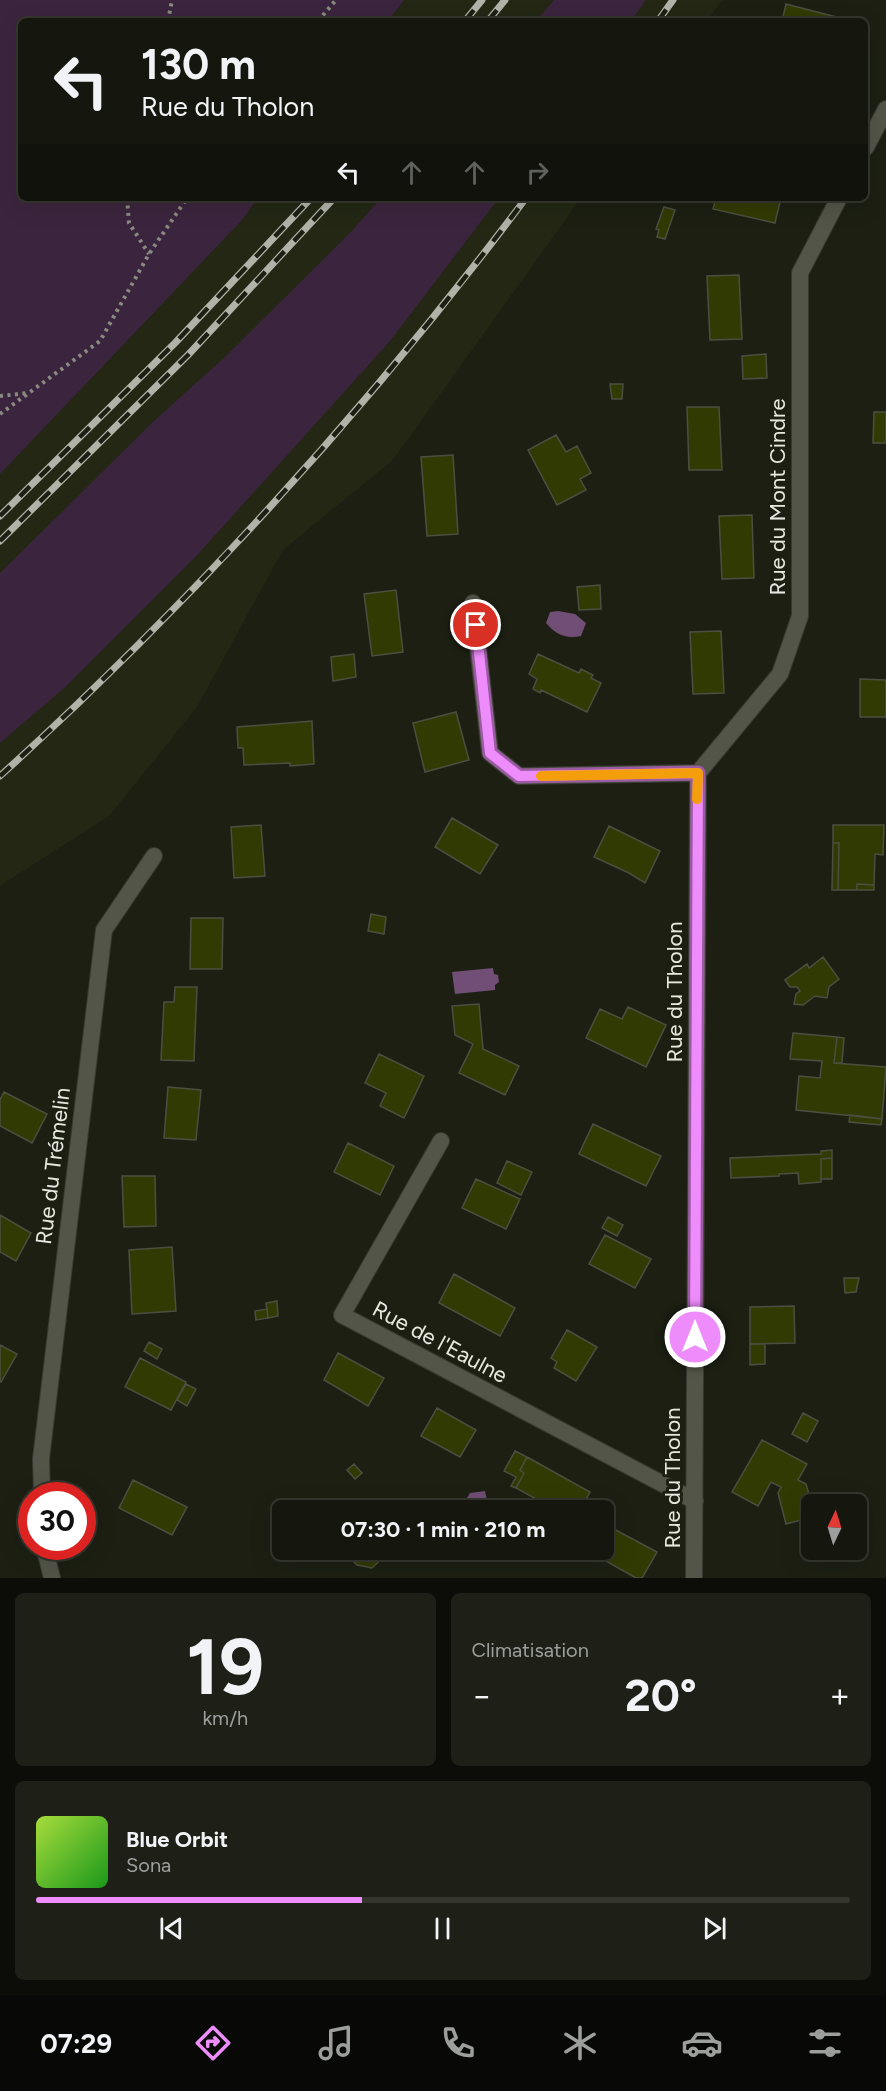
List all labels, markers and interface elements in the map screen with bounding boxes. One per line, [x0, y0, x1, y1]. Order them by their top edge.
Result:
text: 130 m [141, 39, 256, 90]
icon: left [42, 42, 120, 120]
text: Rue du Tholon [141, 90, 314, 123]
icon: left [332, 156, 365, 189]
icon: ahead [395, 156, 428, 189]
icon: ahead [458, 156, 491, 189]
icon: right [521, 156, 554, 189]
street label: Rue du Mont Cindre [764, 398, 791, 596]
pin [450, 599, 501, 650]
icon: arrive [459, 608, 492, 641]
street label: Rue du Tholon [661, 921, 688, 1063]
street label: Rue du Trémelin [30, 1086, 76, 1246]
street label: Rue de l'Eaulne [368, 1295, 512, 1389]
position arrow [663, 1305, 727, 1369]
street label: Rue du Tholon [659, 1407, 686, 1549]
speed limit sign: 30 [18, 1482, 96, 1560]
north arrow [801, 1494, 867, 1560]
map controls [801, 1494, 867, 1560]
text: 07:30 · 1 min · 210 m [341, 1516, 545, 1543]
text: 19 [186, 1620, 264, 1714]
text: Climatisation [472, 1638, 589, 1662]
text: 20° [625, 1668, 697, 1722]
text: − [472, 1676, 492, 1715]
text: + [829, 1676, 850, 1715]
text: km/h [202, 1706, 248, 1730]
text: Blue Orbit [126, 1826, 228, 1853]
text: Sona [126, 1853, 171, 1877]
icon: previous [155, 1912, 188, 1945]
icon: pause [426, 1912, 459, 1945]
icon: next [698, 1912, 731, 1945]
icon: directions [192, 2022, 234, 2064]
icon: music [315, 2022, 357, 2064]
icon: phone [437, 2022, 479, 2064]
icon: climate [559, 2022, 601, 2064]
icon: car [681, 2022, 723, 2064]
icon: filters [804, 2022, 846, 2064]
text: 07:29 [40, 2027, 112, 2060]

